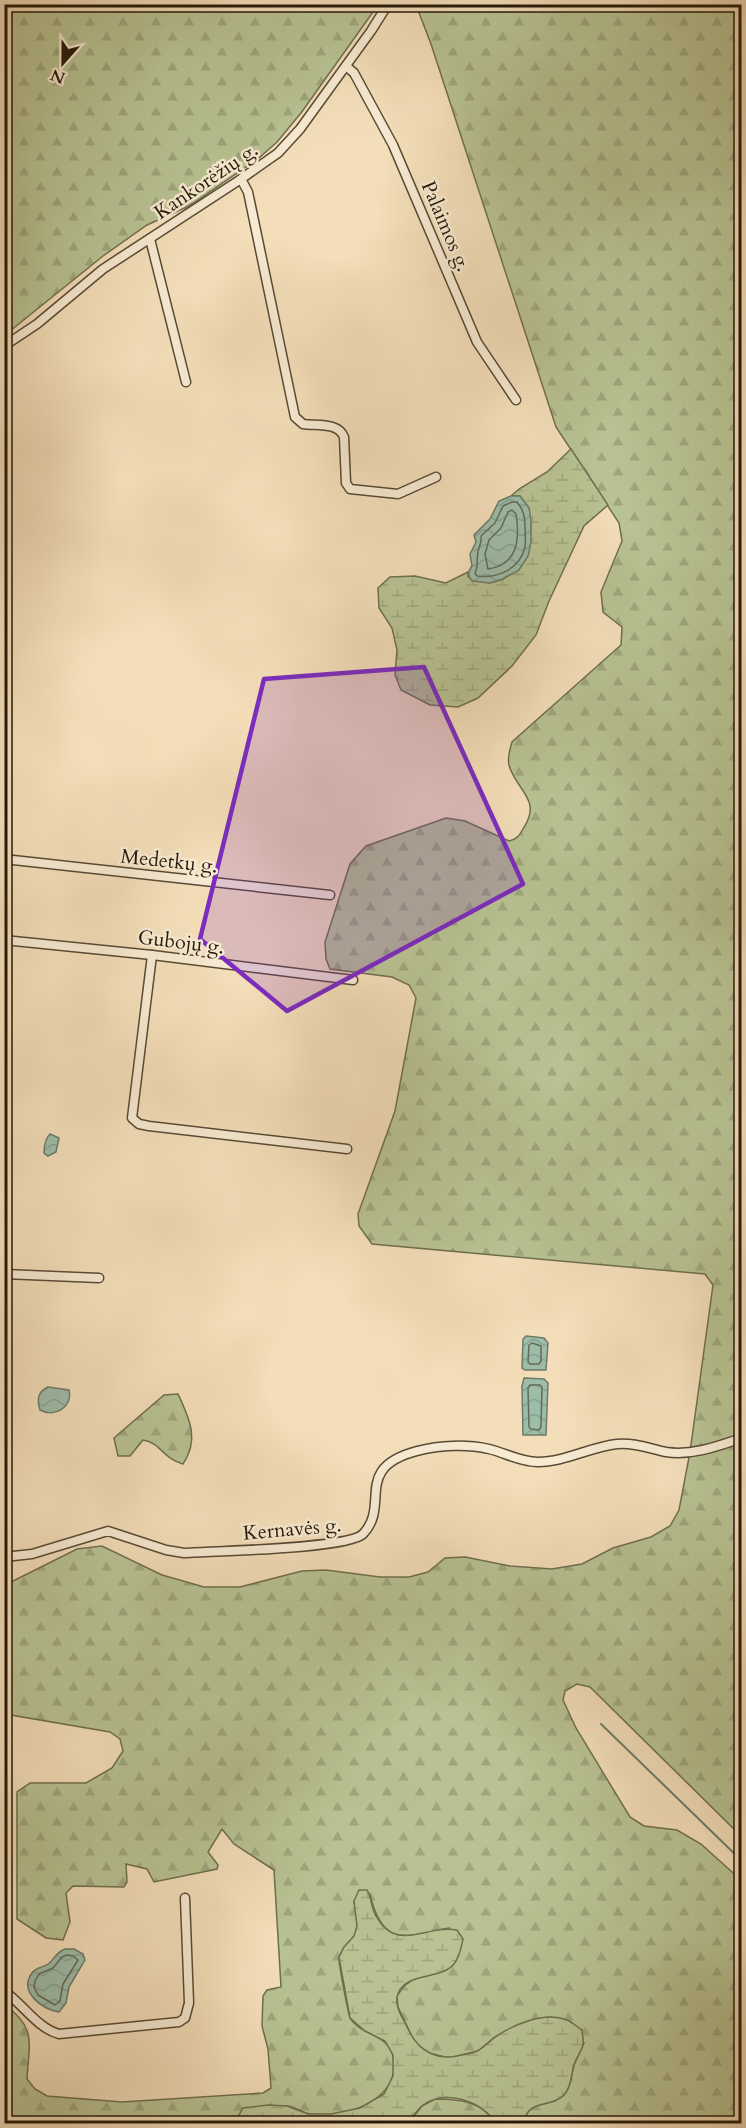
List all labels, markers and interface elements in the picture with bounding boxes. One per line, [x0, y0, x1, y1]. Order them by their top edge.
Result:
north arrow [33, 33, 93, 93]
text: N [47, 63, 68, 89]
street label: Kankorėžių g. [149, 136, 263, 226]
street label: Palaimos g. [415, 177, 477, 275]
street label: Medetkų g. [119, 842, 219, 880]
street label: Gubojų g. [136, 923, 226, 961]
street label: Kernavės g. [242, 1511, 342, 1547]

